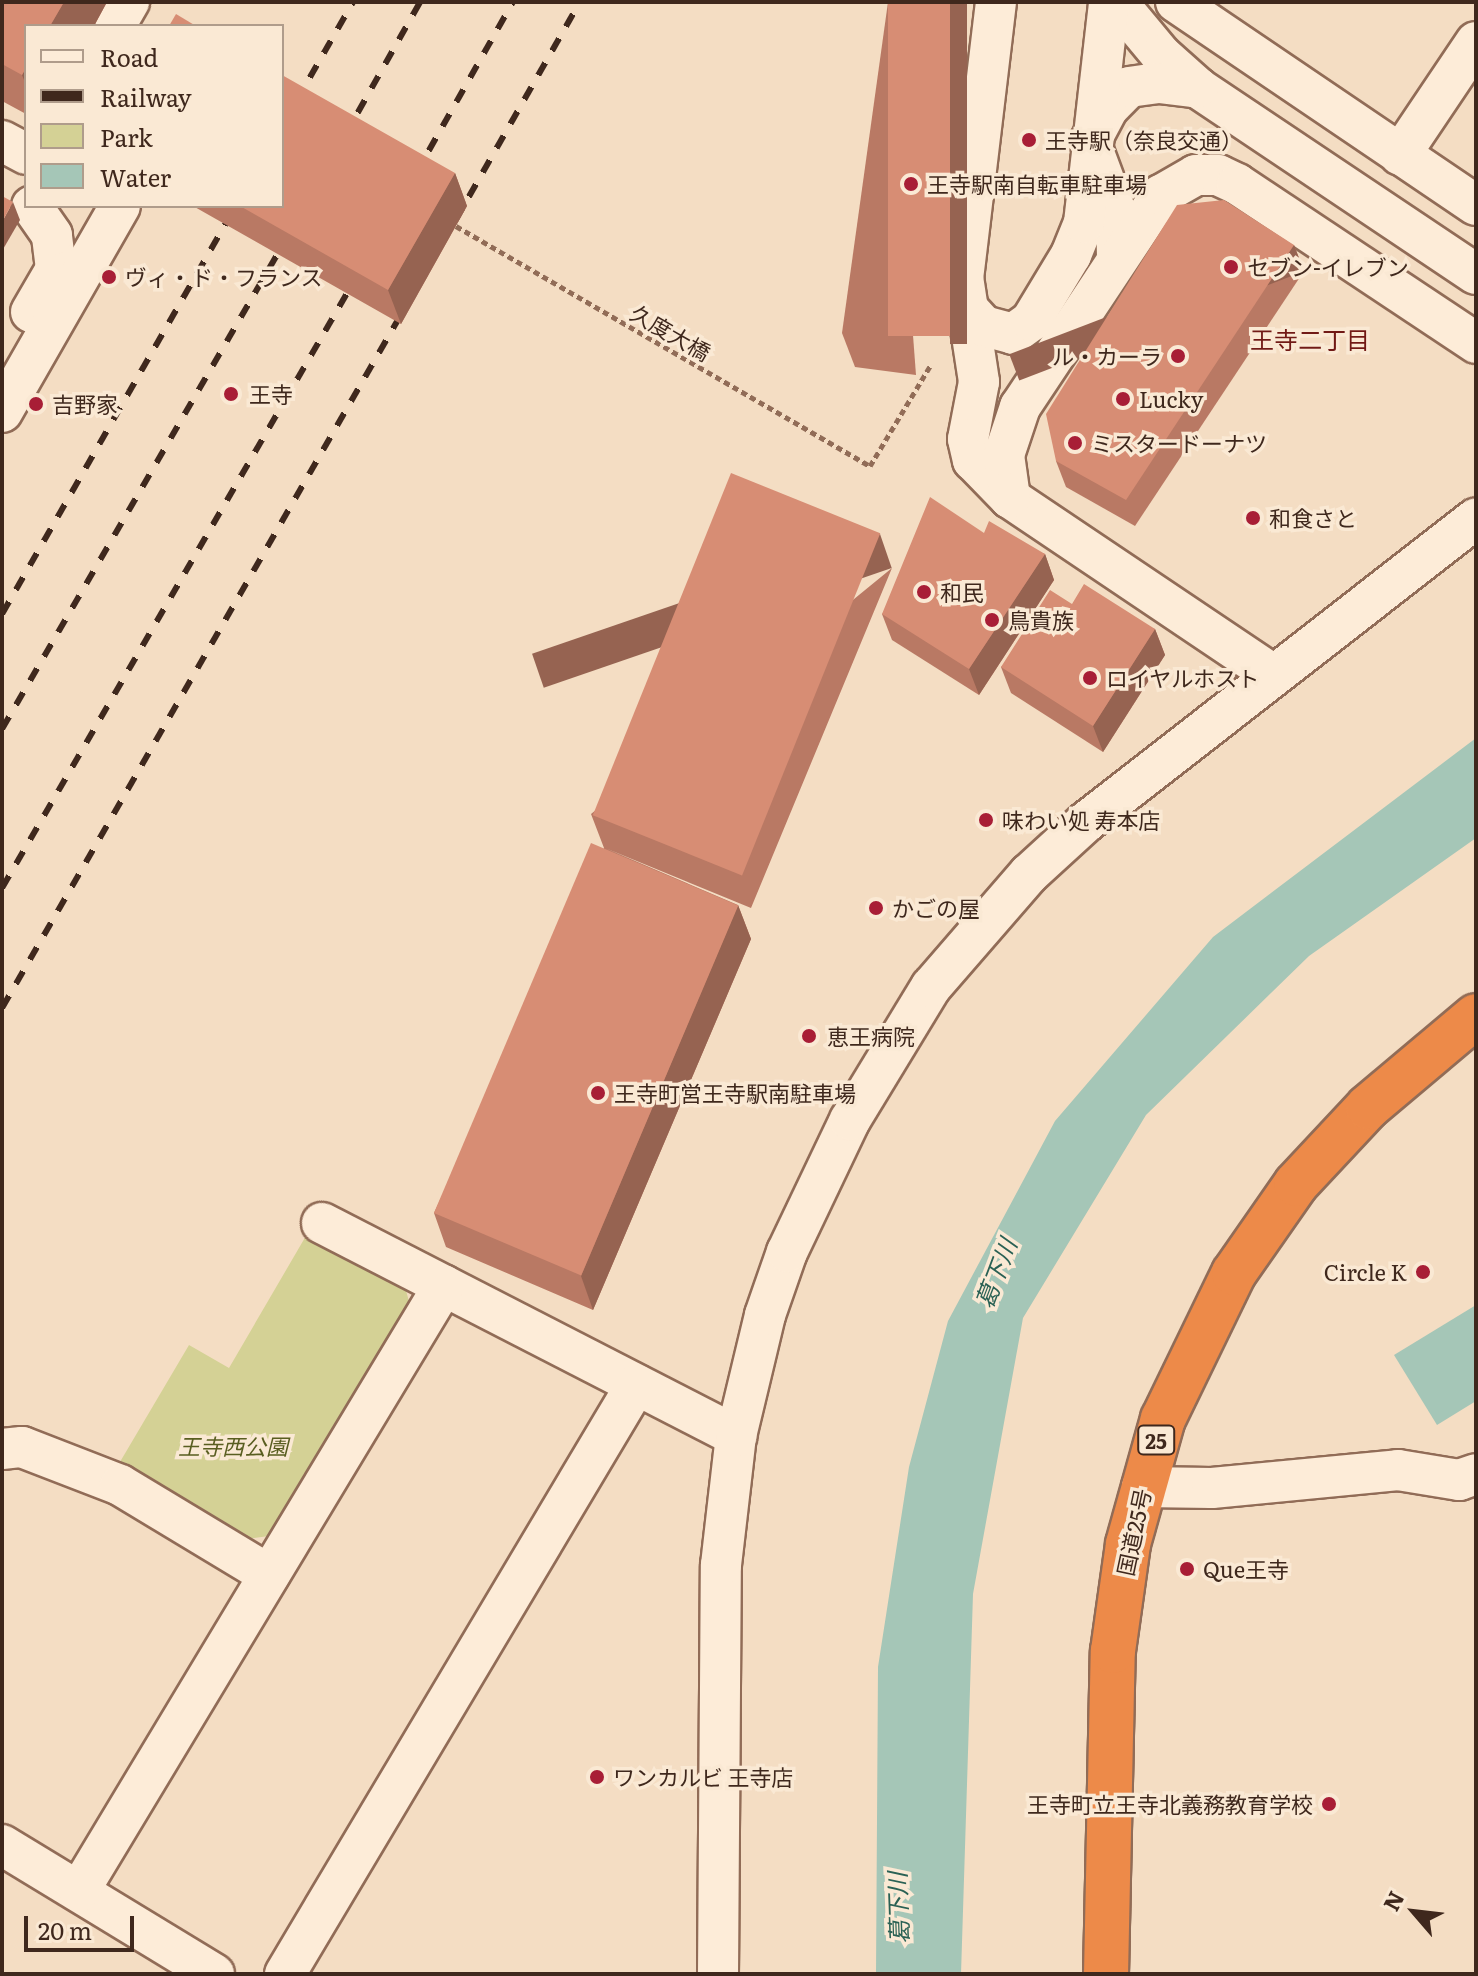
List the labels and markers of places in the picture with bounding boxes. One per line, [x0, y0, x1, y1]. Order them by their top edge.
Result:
place label: 王寺駅（奈良交通） [1045, 127, 1243, 153]
marker: 王寺駅（奈良交通） [1020, 131, 1038, 149]
place label: 王寺駅南自転車駐車場 [927, 171, 1147, 197]
marker: 王寺駅南自転車駐車場 [902, 175, 920, 193]
place label: セブン-イレブン [1247, 254, 1409, 280]
marker: セブン-イレブン [1222, 258, 1240, 276]
place label: ヴィ・ド・フランス [125, 264, 323, 290]
marker: ヴィ・ド・フランス [100, 268, 118, 286]
place label: ル・カーラ [1052, 343, 1162, 369]
marker: ル・カーラ [1169, 347, 1187, 365]
place label: 王寺 [249, 381, 293, 407]
marker: 王寺 [220, 383, 242, 405]
place label: Lucky [1139, 386, 1203, 412]
marker: Lucky [1114, 390, 1132, 408]
place label: 吉野家 [52, 391, 118, 417]
marker: 吉野家 [27, 395, 45, 413]
place label: ミスタードーナツ [1091, 430, 1267, 456]
marker: ミスタードーナツ [1066, 434, 1084, 452]
place label: 和食さと [1269, 505, 1357, 531]
marker: 和食さと [1244, 509, 1262, 527]
place label: 和民 [940, 579, 984, 605]
marker: 和民 [915, 583, 933, 601]
place label: 鳥貴族 [1008, 607, 1074, 633]
marker: 鳥貴族 [983, 611, 1001, 629]
place label: ロイヤルホスト [1106, 665, 1260, 691]
marker: ロイヤルホスト [1081, 669, 1099, 687]
place label: 味わい処 寿本店 [1002, 807, 1160, 833]
marker: 味わい処 寿本店 [977, 811, 995, 829]
place label: かごの屋 [892, 895, 980, 921]
marker: かごの屋 [867, 899, 885, 917]
place label: 恵王病院 [827, 1023, 915, 1049]
marker: 恵王病院 [798, 1025, 820, 1047]
place label: 王寺町営王寺駅南駐車場 [614, 1080, 856, 1106]
marker: 王寺町営王寺駅南駐車場 [589, 1084, 607, 1102]
place label: Circle K [1324, 1259, 1407, 1285]
marker: Circle K [1414, 1263, 1432, 1281]
place label: Que王寺 [1203, 1556, 1289, 1582]
marker: Que王寺 [1178, 1560, 1196, 1578]
place label: ワンカルビ 王寺店 [613, 1764, 793, 1790]
marker: ワンカルビ 王寺店 [588, 1768, 606, 1786]
place label: 王寺町立王寺北義務教育学校 [1027, 1791, 1313, 1817]
marker: 王寺町立王寺北義務教育学校 [1320, 1795, 1338, 1813]

